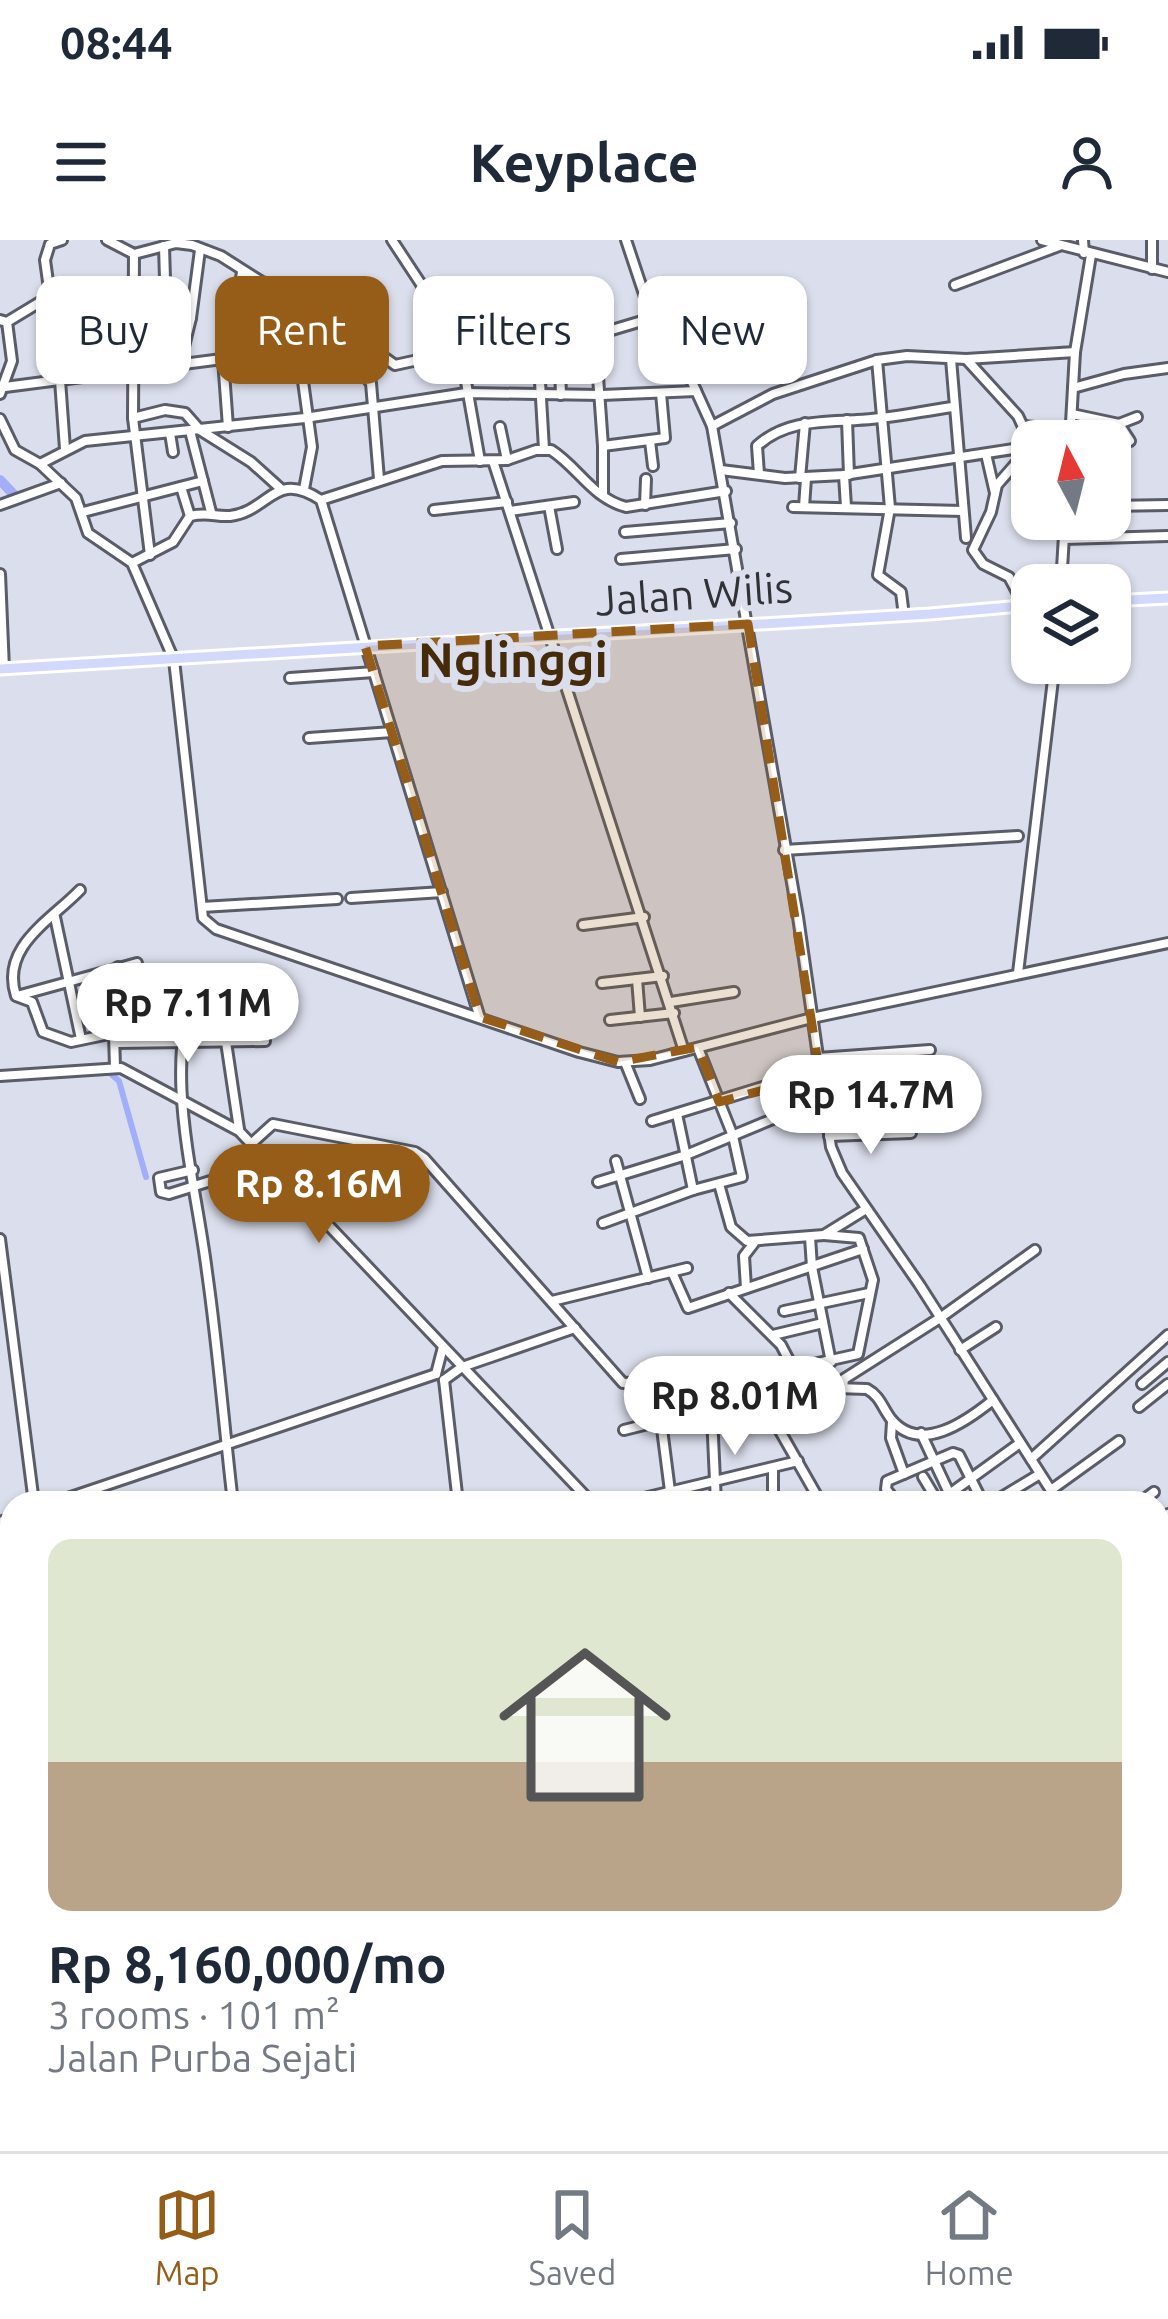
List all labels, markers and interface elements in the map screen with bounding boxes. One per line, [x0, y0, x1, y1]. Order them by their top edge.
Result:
text: 08:44 [60, 17, 173, 68]
icon: menu [48, 129, 114, 195]
icon: person [1054, 129, 1120, 195]
text: Keyplace [469, 132, 699, 192]
chip: Buy [36, 276, 191, 384]
chip: Rent [215, 276, 389, 384]
chip: Filters [413, 276, 614, 384]
chip: New [638, 276, 807, 384]
north arrow [1011, 420, 1131, 540]
map controls [1011, 420, 1131, 684]
street label: Jalan Wilis [594, 563, 794, 624]
button: layers [1011, 564, 1131, 684]
district label: Nglinggi [418, 632, 608, 686]
pin: Rp 7.11M [64, 963, 312, 1065]
text: Rp 7.11M [104, 980, 272, 1023]
pin: Rp 14.7M [747, 1055, 995, 1157]
text: Rp 14.7M [787, 1072, 955, 1115]
pin: Rp 8.16M [195, 1144, 443, 1246]
text: Rp 8.16M [235, 1161, 403, 1204]
pin: Rp 8.01M [611, 1356, 859, 1458]
text: Rp 8.01M [651, 1373, 819, 1416]
icon: home [477, 1617, 693, 1833]
text: Rp 8,160,000/mo [48, 1935, 447, 1993]
text: 3 rooms · 101 m² [48, 1993, 340, 2036]
text: Jalan Purba Sejati [48, 2036, 357, 2079]
tab: Map [154, 2182, 220, 2291]
tab: Saved [529, 2182, 616, 2291]
tab: Home [925, 2182, 1014, 2291]

